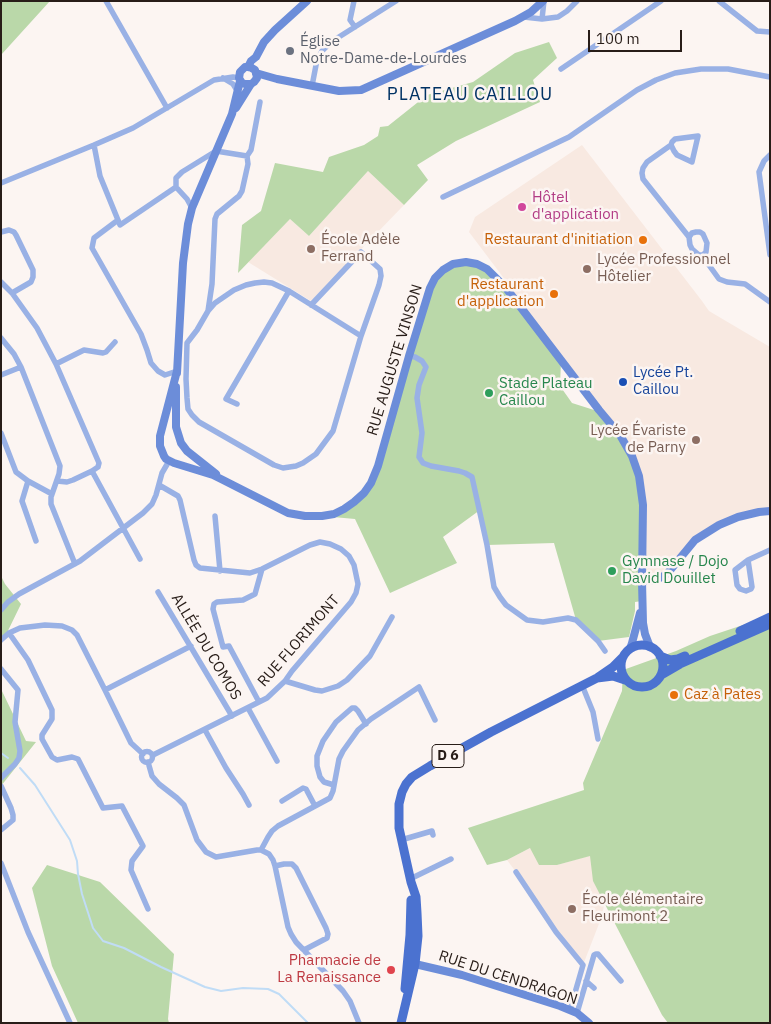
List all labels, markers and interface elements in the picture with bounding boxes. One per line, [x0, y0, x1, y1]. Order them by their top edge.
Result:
scale bar [591, 20, 685, 52]
text: 100 m [596, 29, 640, 48]
place label: Église Notre-Dame-de-Lourdes [300, 33, 467, 68]
marker: Église Notre-Dame-de-Lourdes [284, 45, 296, 57]
district label: PLATEAU CAILLOU [385, 84, 555, 106]
place label: Hôtel d'application [532, 189, 619, 224]
marker: Hôtel d'application [516, 201, 528, 213]
place label: École Adèle Ferrand [321, 231, 400, 266]
place label: Restaurant d'initiation [484, 231, 633, 249]
marker: Restaurant d'initiation [637, 234, 649, 246]
marker: École Adèle Ferrand [305, 243, 317, 255]
place label: Lycée Professionnel Hôtelier [597, 251, 731, 286]
marker: Lycée Professionnel Hôtelier [581, 263, 593, 275]
place label: Restaurant d'application [457, 276, 544, 311]
street label: RUE AUGUSTE VINSON [363, 282, 427, 438]
marker: Restaurant d'application [548, 288, 560, 300]
place label: Lycée Pt. Caillou [633, 364, 693, 399]
place label: Stade Plateau Caillou [499, 375, 593, 410]
marker: Lycée Pt. Caillou [617, 376, 629, 388]
marker: Stade Plateau Caillou [483, 387, 495, 399]
place label: Lycée Évariste de Parny [590, 422, 686, 457]
marker: Lycée Évariste de Parny [690, 434, 702, 446]
place label: Gymnase / Dojo David Douillet [622, 553, 729, 588]
marker: Gymnase / Dojo David Douillet [606, 565, 618, 577]
street label: ALLÉE DU COMOS [167, 591, 245, 703]
street label: RUE FLORIMONT [254, 591, 344, 691]
place label: Caz à Pates [684, 686, 761, 704]
marker: Caz à Pates [668, 689, 680, 701]
road number: D 6 [432, 744, 464, 768]
place label: École élémentaire Fleurimont 2 [582, 891, 703, 926]
marker: École élémentaire Fleurimont 2 [566, 903, 578, 915]
street label: RUE DU CENDRAGON [436, 947, 580, 1009]
place label: Pharmacie de La Renaissance [277, 952, 381, 987]
marker: Pharmacie de La Renaissance [385, 964, 397, 976]

